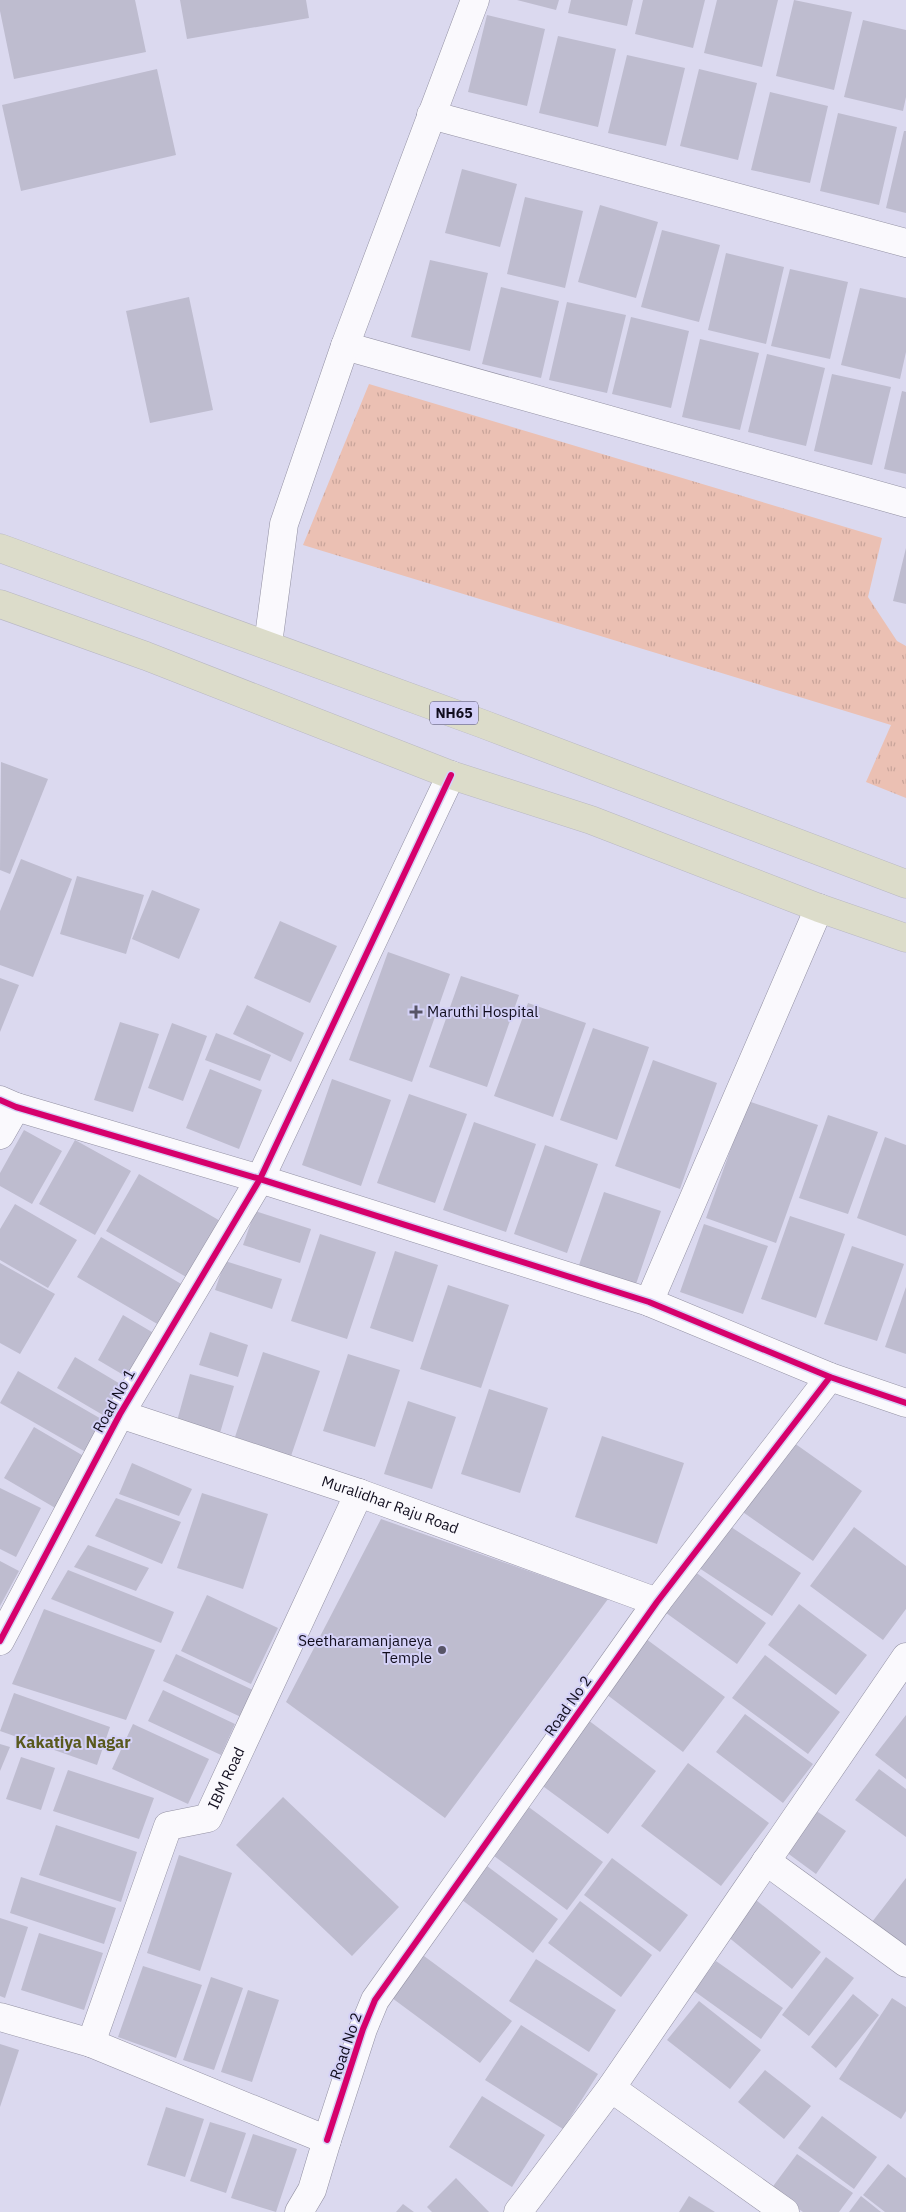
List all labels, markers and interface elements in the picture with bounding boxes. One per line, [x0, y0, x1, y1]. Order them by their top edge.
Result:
road number: NH65 [430, 701, 478, 724]
place label: Maruthi Hospital [427, 1002, 538, 1021]
marker: Maruthi Hospital [409, 1005, 423, 1019]
street label: Road No 1 [88, 1366, 139, 1436]
street label: Muralidhar Raju Road [319, 1471, 461, 1538]
place label: Seetharamanjaneya Temple [298, 1631, 432, 1667]
marker: Seetharamanjaneya Temple [436, 1644, 448, 1656]
street label: Road No 2 [540, 1672, 595, 1740]
district label: Kakatiya Nagar [15, 1732, 131, 1752]
street label: IBM Road [204, 1744, 249, 1812]
street label: Road No 2 [325, 2010, 366, 2082]

